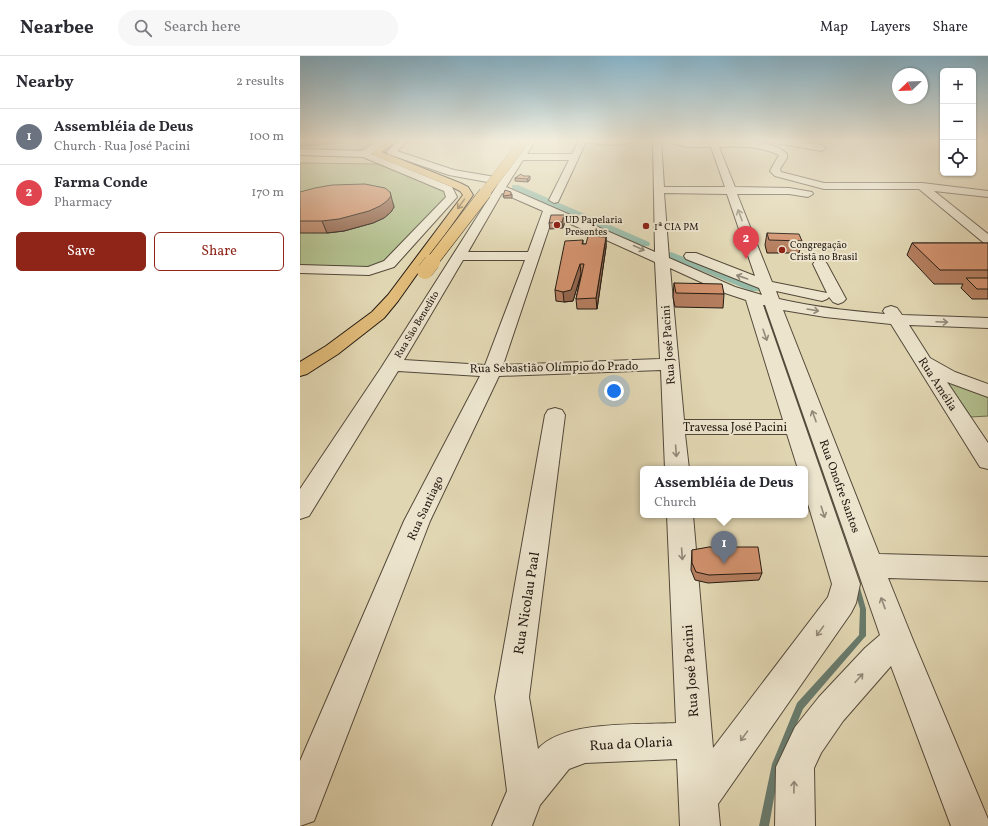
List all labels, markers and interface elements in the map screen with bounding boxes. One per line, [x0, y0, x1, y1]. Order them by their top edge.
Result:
search box [118, 10, 398, 46]
text: Nearbee [20, 15, 94, 41]
icon: search [132, 17, 154, 39]
text: Search here [164, 17, 241, 38]
text: Map [820, 18, 848, 37]
text: Layers [870, 18, 910, 37]
text: Share [932, 18, 968, 37]
north arrow [892, 68, 928, 104]
map controls [940, 68, 976, 176]
button: + [940, 68, 976, 104]
text: Nearby [16, 71, 74, 94]
text: 2 results [236, 73, 284, 91]
button: − [940, 104, 976, 140]
text: Assembléia de Deus [54, 117, 193, 138]
text: 1 [26, 128, 32, 146]
text: 100 m [249, 128, 284, 146]
text: Church · Rua José Pacini [54, 138, 190, 156]
button: locate [940, 140, 976, 176]
text: Farma Conde [54, 173, 148, 194]
text: 2 [26, 184, 32, 202]
text: 170 m [251, 184, 284, 202]
text: Pharmacy [54, 194, 112, 212]
one-way arrow [457, 199, 465, 210]
one-way arrow [736, 208, 743, 221]
place label: UD Papelaria Presentes [565, 213, 622, 239]
marker: UD Papelaria Presentes [552, 220, 562, 230]
place label: 1ª CIA PM [654, 220, 698, 234]
marker: 1ª CIA PM [641, 221, 651, 231]
pin: 2 [733, 226, 759, 259]
button: Save [16, 232, 146, 271]
button: Share [154, 232, 284, 271]
place label: Congregação Cristã no Brasil [790, 238, 857, 264]
one-way arrow [632, 245, 644, 252]
marker: Congregação Cristã no Brasil [777, 245, 787, 255]
one-way arrow [736, 273, 749, 280]
street label: Rua São Benedito [391, 288, 443, 361]
street label: Rua José Pacini [658, 304, 680, 385]
one-way arrow [806, 306, 819, 314]
one-way arrow [935, 318, 948, 325]
one-way arrow [762, 328, 769, 341]
street label: Rua Amélia [914, 354, 961, 415]
street label: Rua Sebastião Olímpio do Prado [470, 359, 638, 377]
your location [604, 381, 624, 401]
one-way arrow [810, 410, 818, 422]
street label: Travessa José Pacini [683, 420, 787, 436]
street label: Rua Onofre Santos [815, 437, 863, 535]
one-way arrow [672, 444, 679, 457]
popup [640, 466, 808, 518]
text: Assembléia de Deus [654, 473, 794, 494]
street label: Rua Santiago [404, 474, 448, 543]
text: Church [654, 494, 697, 512]
one-way arrow [820, 505, 827, 518]
pin: 1 [711, 531, 737, 564]
one-way arrow [679, 547, 686, 560]
street label: Rua Nicolau Paal [510, 551, 545, 656]
one-way arrow [879, 598, 887, 610]
street label: Rua José Pacini [679, 624, 704, 718]
one-way arrow [816, 626, 824, 637]
one-way arrow [854, 673, 863, 684]
one-way arrow [739, 731, 748, 742]
street label: Rua da Olaria [589, 733, 673, 756]
one-way arrow [790, 781, 798, 794]

